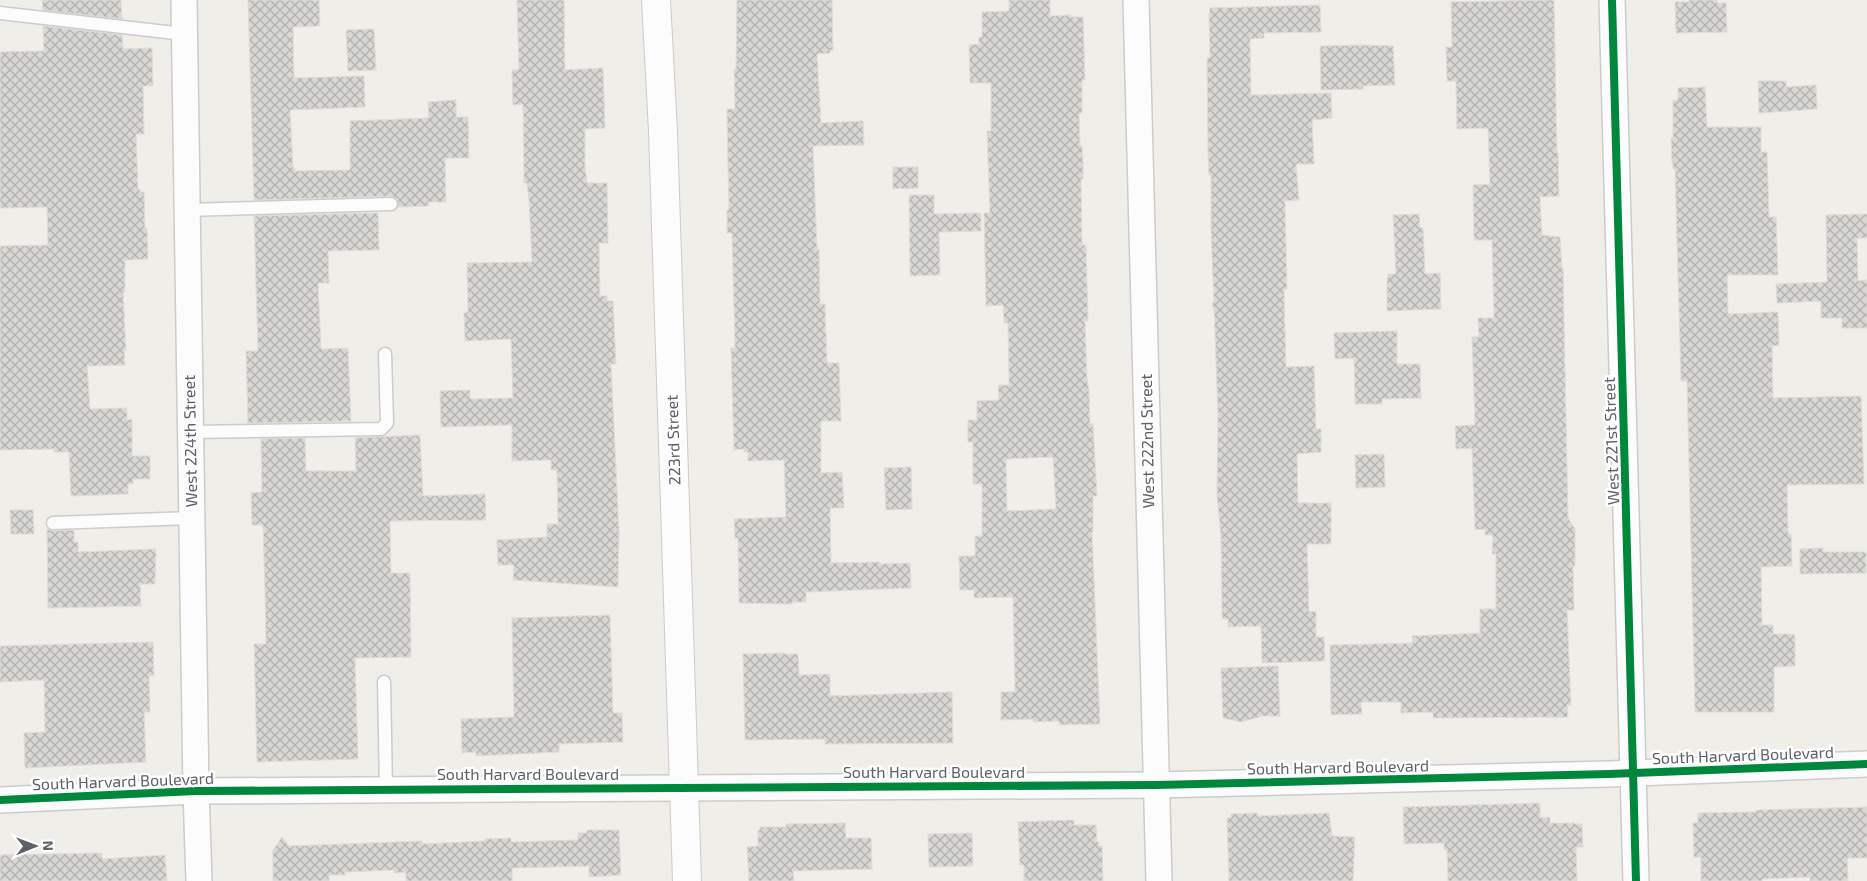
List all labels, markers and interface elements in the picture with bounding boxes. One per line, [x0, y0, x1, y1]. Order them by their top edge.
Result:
street label: West 222nd Street [1136, 373, 1157, 509]
street label: West 224th Street [179, 375, 200, 507]
street label: West 221st Street [1599, 377, 1622, 505]
street label: 223rd Street [661, 395, 684, 485]
street label: South Harvard Boulevard [1652, 742, 1834, 767]
street label: South Harvard Boulevard [1247, 755, 1429, 778]
street label: South Harvard Boulevard [843, 762, 1025, 781]
street label: South Harvard Boulevard [437, 764, 619, 783]
street label: South Harvard Boulevard [32, 768, 214, 793]
north arrow [10, 821, 60, 871]
text: N [40, 841, 57, 851]

